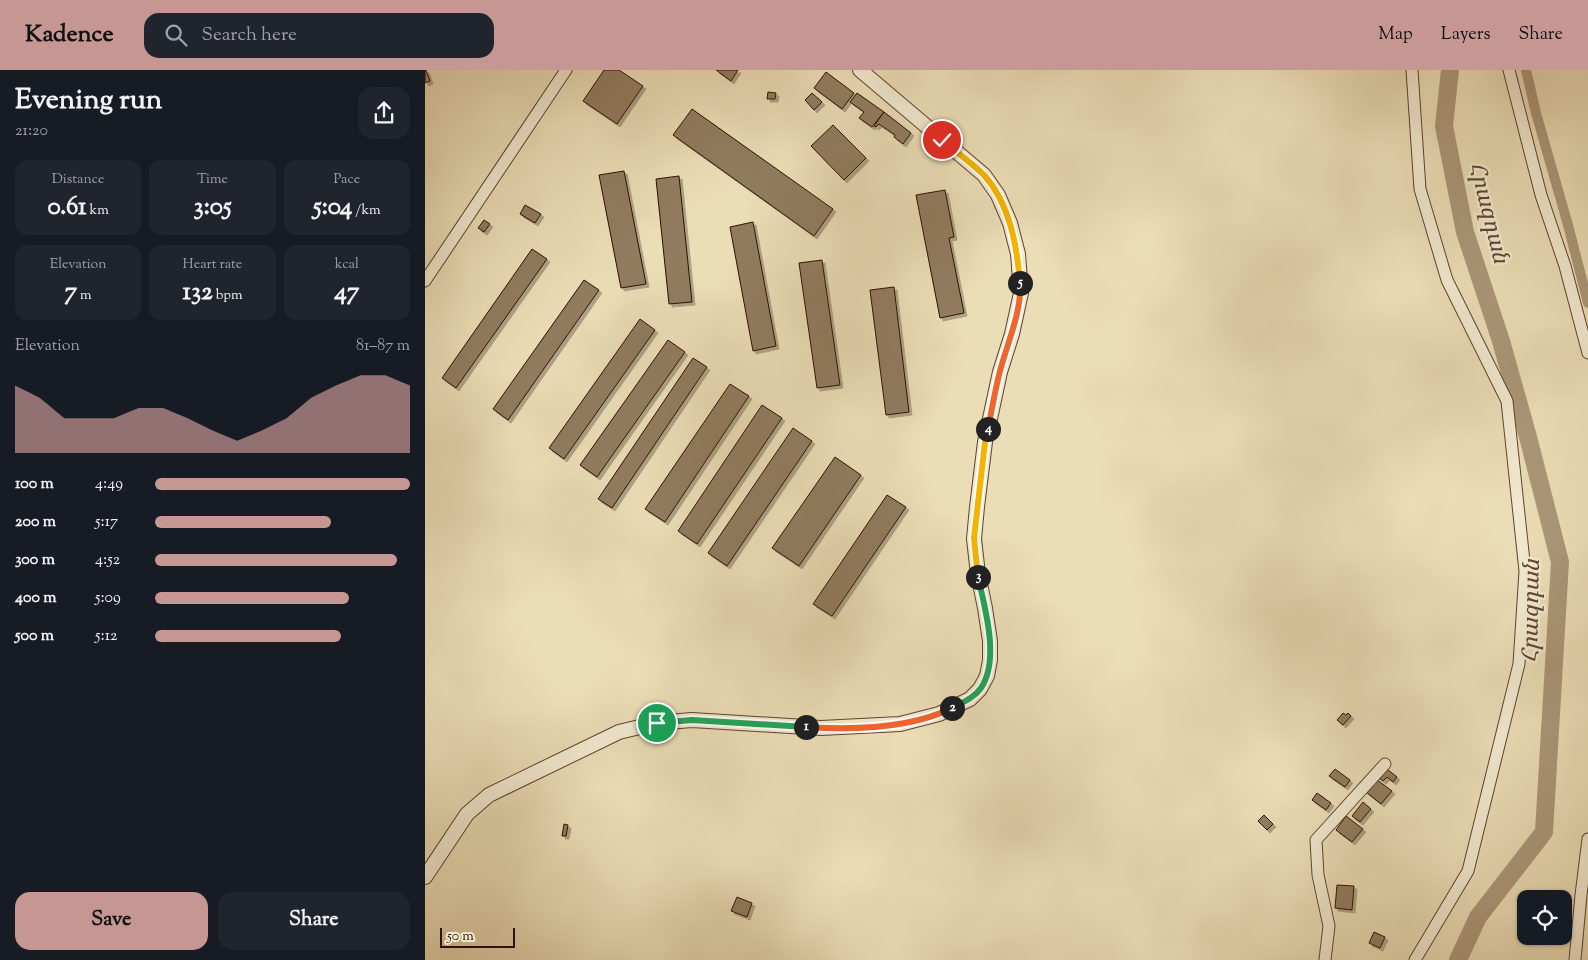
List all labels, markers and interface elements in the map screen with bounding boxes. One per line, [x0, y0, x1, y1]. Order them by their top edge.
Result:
search box [144, 13, 494, 58]
text: Kadence [25, 18, 114, 52]
icon: search [162, 21, 190, 49]
text: Search here [202, 22, 297, 49]
text: Map [1378, 22, 1413, 48]
text: Layers [1441, 22, 1491, 48]
text: Share [1519, 22, 1563, 48]
text: Evening run [15, 81, 162, 121]
button: share [358, 87, 410, 139]
pin [921, 119, 963, 161]
text: 21:20 [15, 120, 48, 143]
icon: check [928, 126, 956, 154]
water label: Հրազդան [1459, 159, 1515, 268]
text: Distance [52, 170, 105, 190]
text: Time [197, 170, 228, 190]
text: Pace [333, 170, 360, 190]
text: 0.61 [48, 190, 87, 226]
text: 3:05 [193, 190, 232, 226]
text: 5:04 [313, 190, 352, 226]
text: km [87, 201, 109, 221]
text: /km [352, 201, 381, 221]
text: Elevation [50, 255, 107, 275]
text: Heart rate [183, 255, 242, 275]
text: kcal [335, 255, 359, 275]
pin: 5 [1007, 270, 1033, 296]
text: 5 [1018, 273, 1023, 293]
text: 7 [65, 275, 77, 311]
text: 132 [182, 275, 213, 311]
text: 47 [334, 275, 359, 311]
text: m [77, 286, 92, 306]
text: bpm [213, 286, 243, 306]
text: Elevation [15, 335, 80, 358]
text: 81–87 m [356, 335, 410, 358]
pin: 4 [975, 416, 1001, 442]
text: 4 [985, 419, 992, 439]
text: 100 m [15, 473, 54, 496]
text: 4:49 [95, 473, 123, 496]
text: 200 m [15, 511, 56, 534]
text: 5:17 [95, 511, 118, 534]
text: 300 m [15, 549, 55, 572]
text: 4:52 [95, 549, 120, 572]
water label: Հրազդան [1516, 558, 1550, 663]
pin: 3 [965, 564, 991, 590]
text: 3 [976, 567, 981, 587]
text: 400 m [15, 587, 57, 610]
text: 5:09 [95, 587, 121, 610]
text: 500 m [15, 625, 54, 648]
text: 5:12 [95, 625, 118, 648]
pin: 2 [939, 696, 965, 720]
text: 2 [949, 698, 956, 718]
pin [636, 702, 678, 744]
icon: arrive [643, 709, 671, 737]
pin: 1 [793, 714, 819, 740]
text: 1 [804, 717, 809, 737]
map controls [1517, 890, 1572, 945]
button: locate [1517, 890, 1572, 945]
button: Save [15, 892, 208, 950]
button: Share [218, 892, 410, 950]
scale bar [440, 925, 515, 948]
text: 50 m [447, 927, 474, 947]

